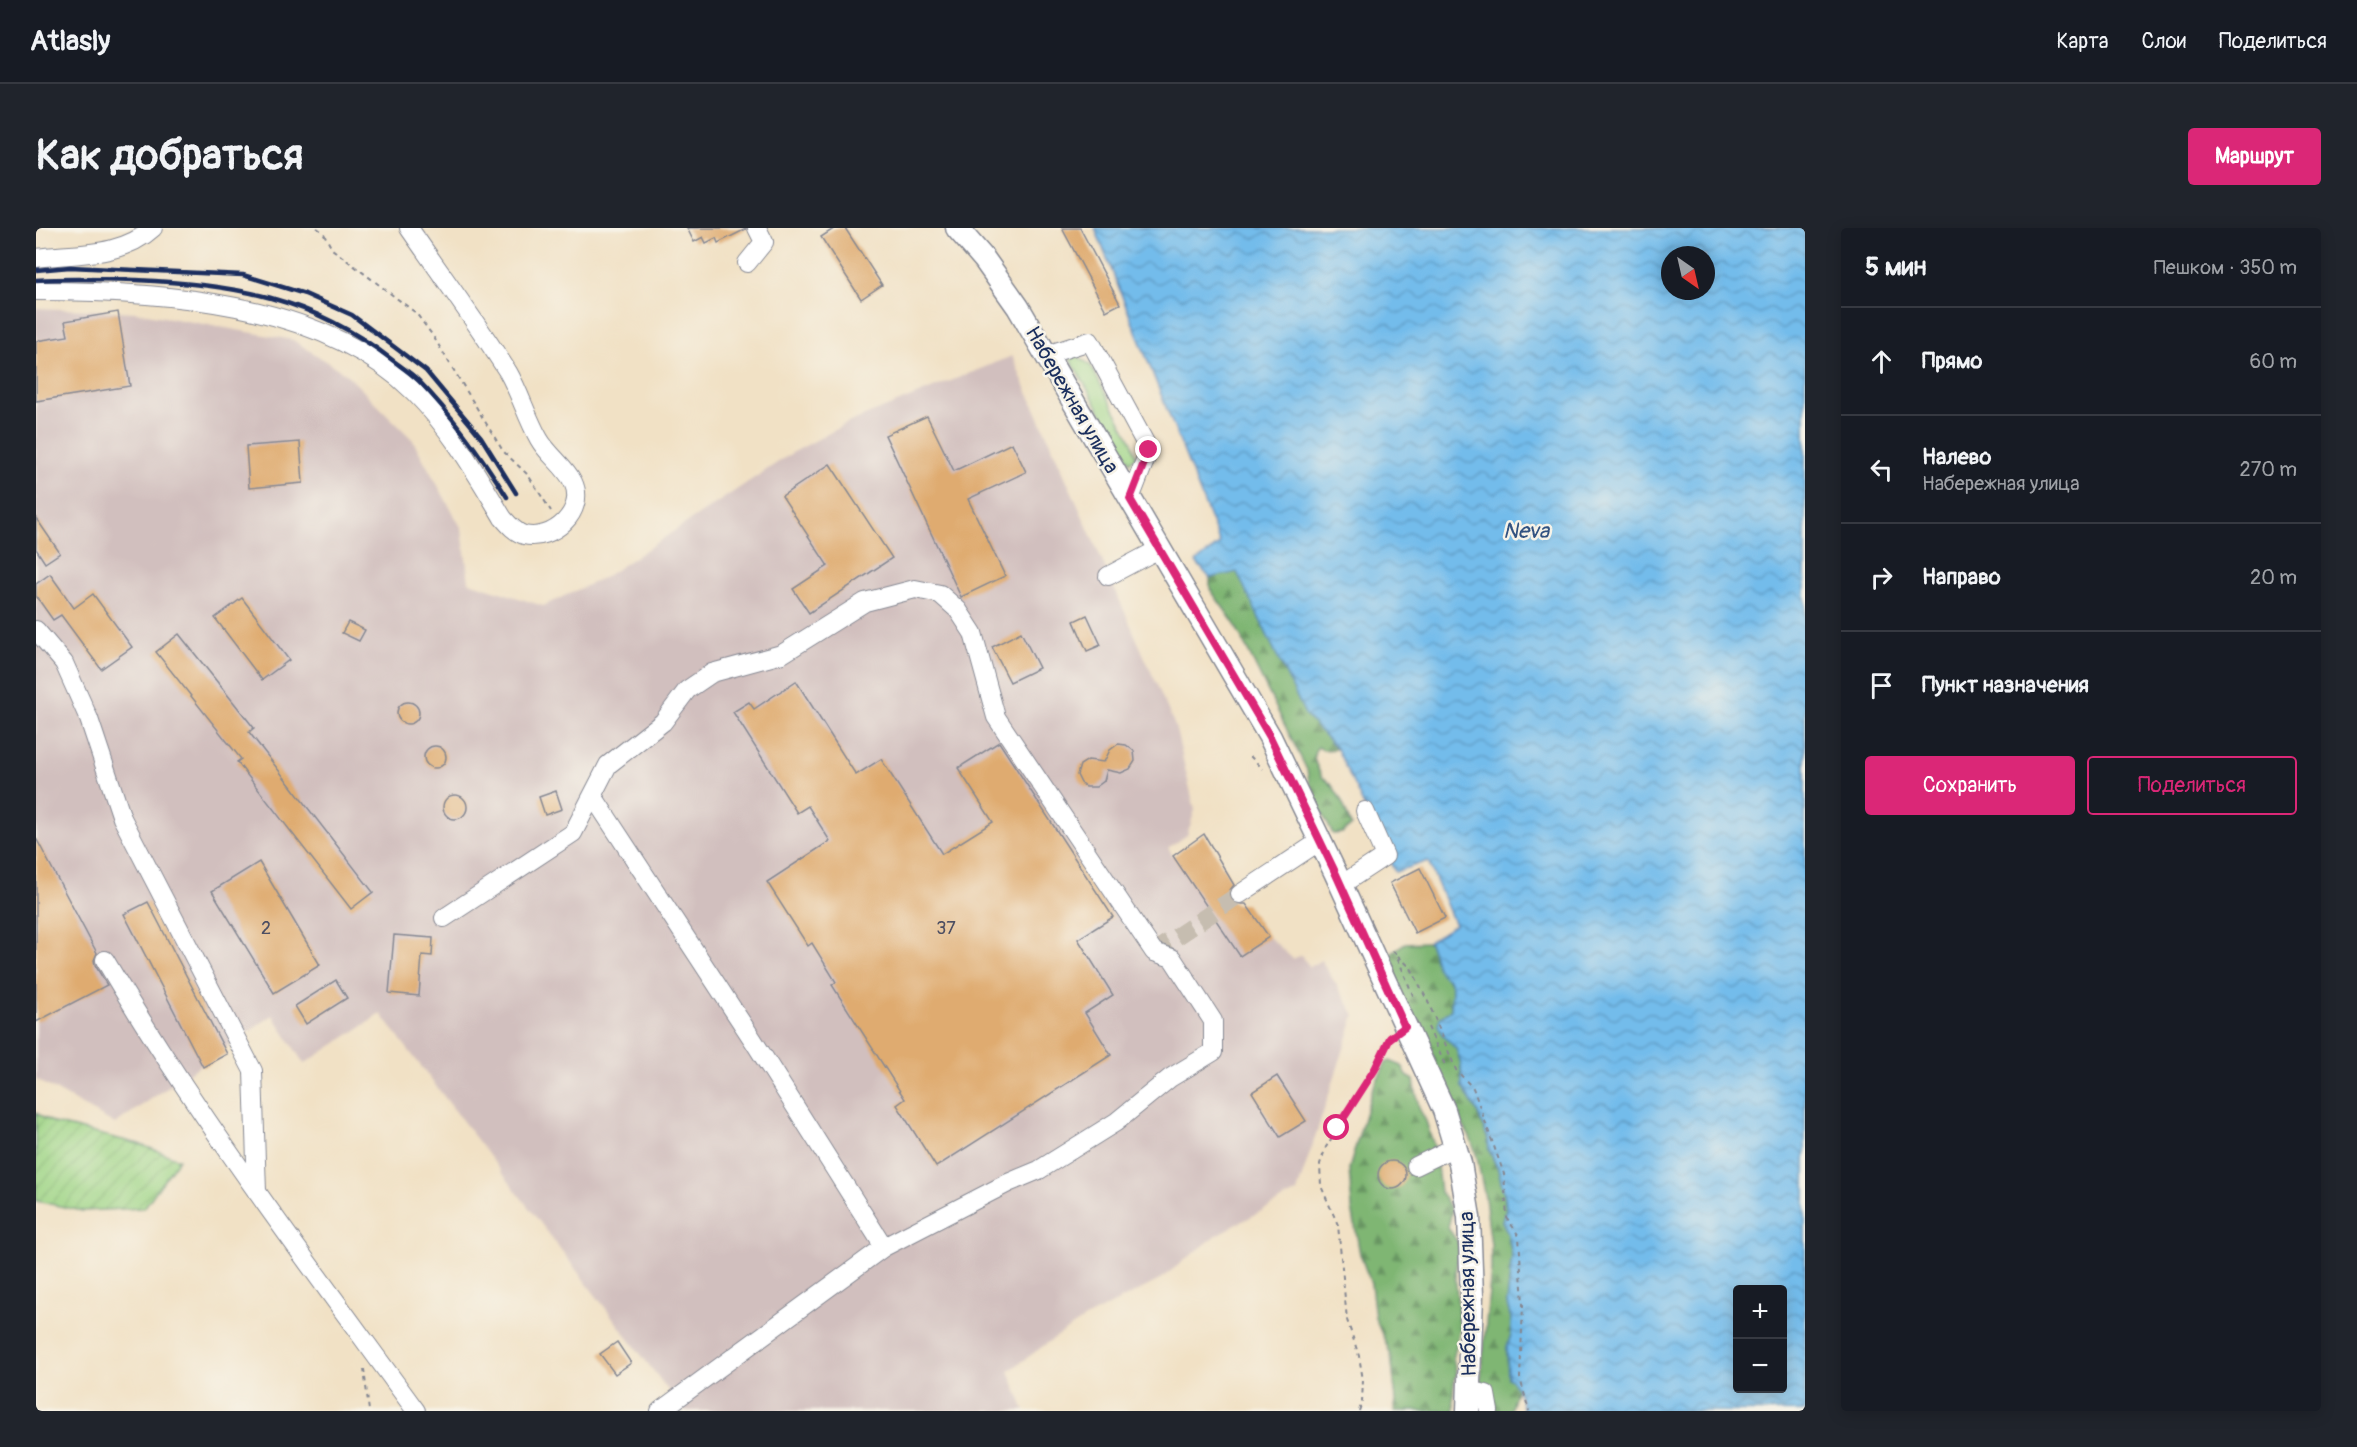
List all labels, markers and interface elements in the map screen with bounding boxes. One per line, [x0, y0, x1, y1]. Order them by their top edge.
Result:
text: Atlasly [30, 24, 110, 59]
text: Карта [2056, 28, 2108, 55]
text: Слои [2141, 28, 2186, 55]
text: Поделиться [2219, 28, 2327, 55]
button: Маршрут [2188, 128, 2321, 185]
text: Как добраться [36, 130, 303, 182]
north arrow [1661, 246, 1715, 300]
text: 5 мин [1865, 251, 1926, 283]
text: Пешком · 350 m [2154, 255, 2297, 280]
street label: Набережная улица [1019, 322, 1125, 478]
icon: ahead [1865, 345, 1898, 378]
text: Прямо [1922, 347, 1982, 375]
text: 60 m [2250, 349, 2297, 374]
route end [1135, 436, 1161, 462]
text: Налево [1922, 443, 1991, 471]
icon: left [1865, 453, 1898, 486]
text: 270 m [2239, 457, 2297, 482]
text: Набережная улица [1922, 471, 2080, 496]
water label: Neva [1503, 517, 1551, 545]
icon: right [1865, 561, 1898, 594]
text: Направо [1922, 563, 2001, 591]
text: 20 m [2250, 565, 2297, 590]
icon: arrive [1865, 669, 1898, 702]
text: Пункт назначения [1922, 671, 2089, 699]
button: Сохранить [1865, 756, 2075, 815]
button: Поделиться [2087, 756, 2297, 815]
house number: 2 [261, 917, 271, 940]
house number: 37 [936, 917, 956, 940]
route start [1323, 1114, 1349, 1140]
street label: Набережная улица [1453, 1211, 1483, 1377]
map controls [1733, 1285, 1787, 1393]
button: + [1733, 1285, 1787, 1339]
button: − [1733, 1339, 1787, 1393]

